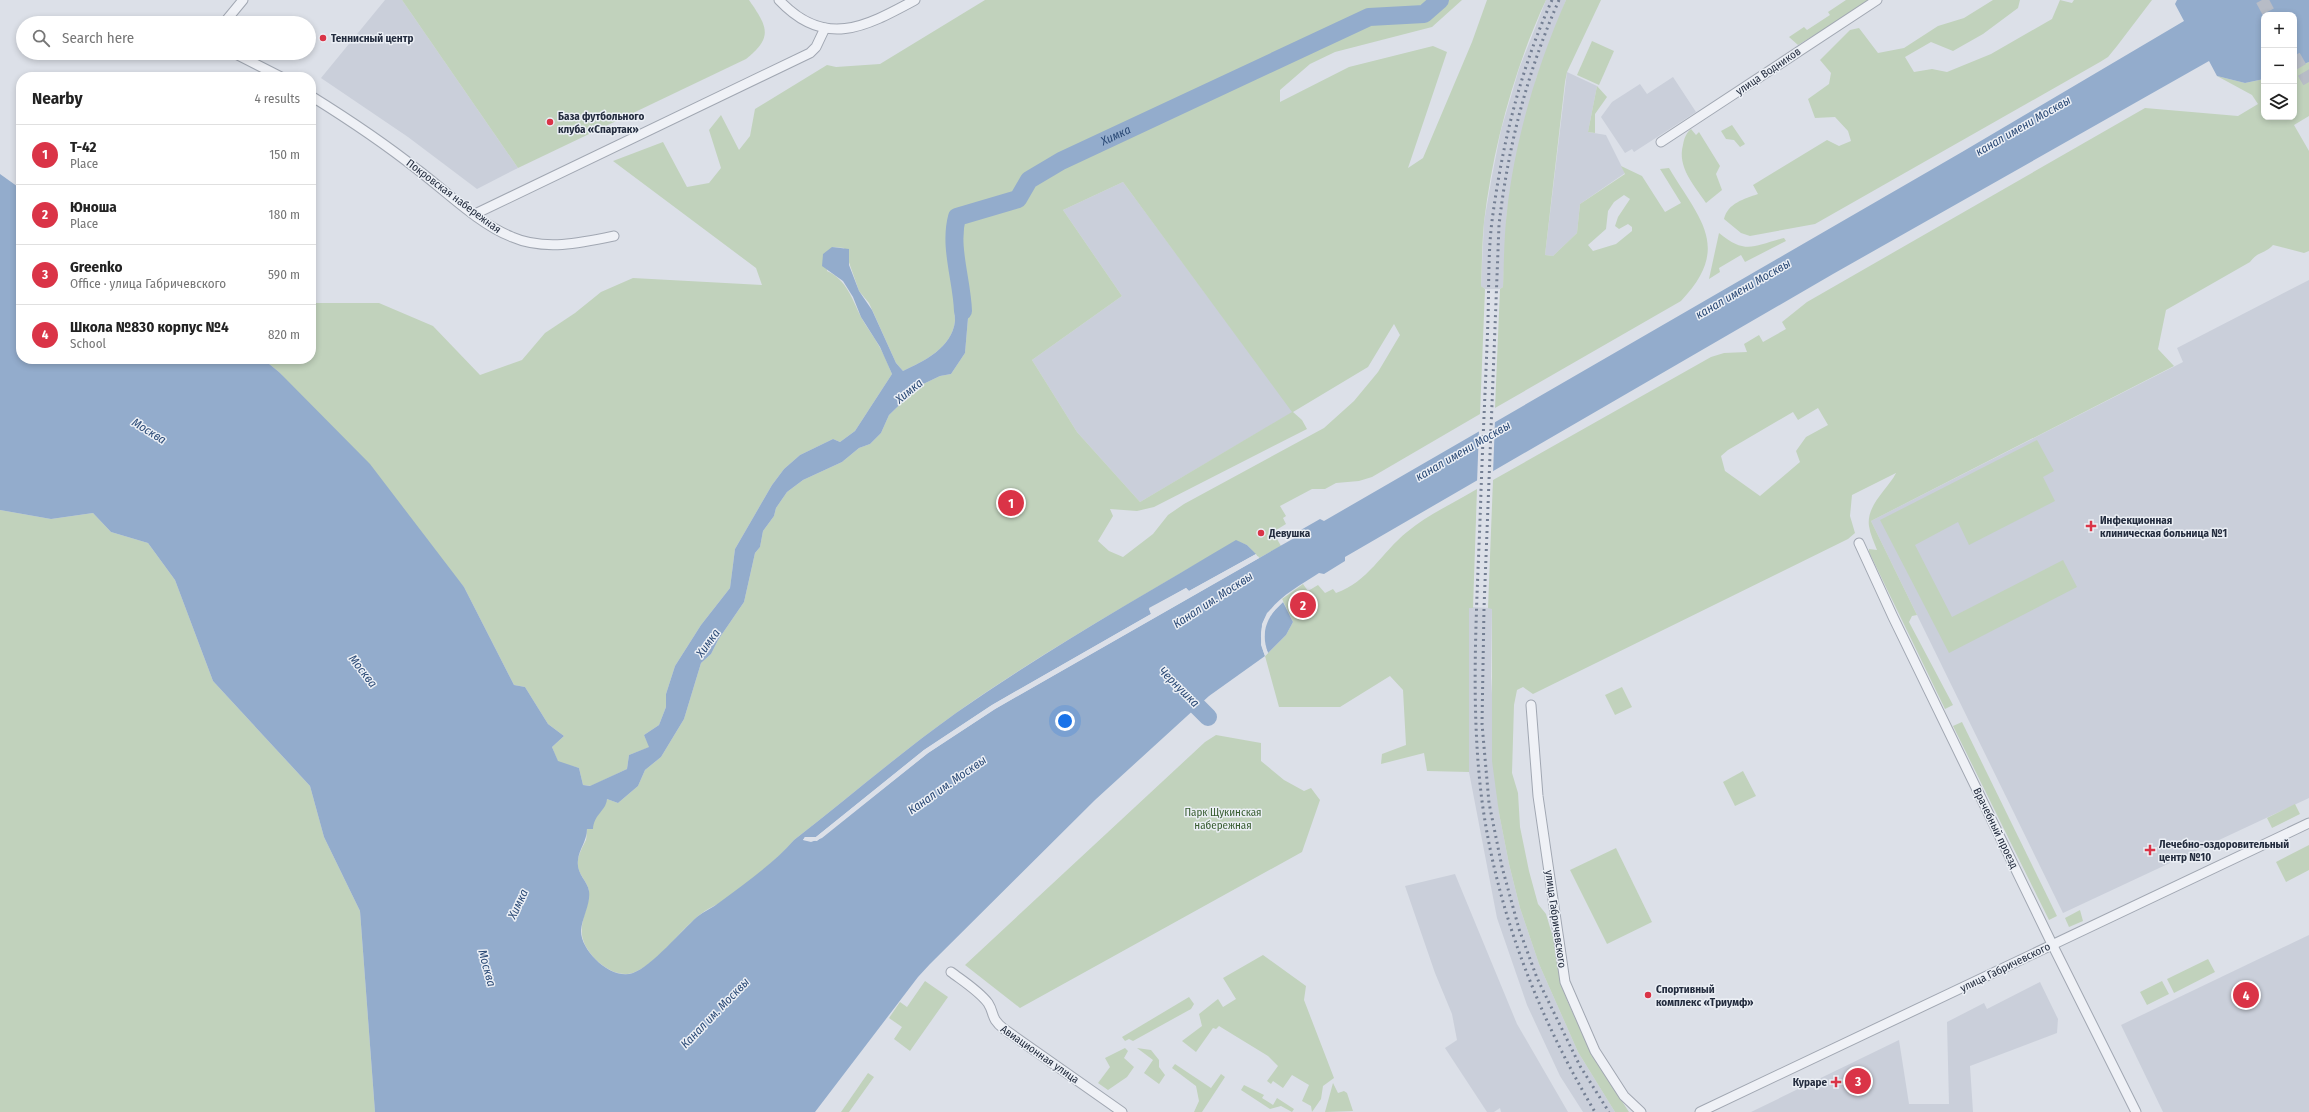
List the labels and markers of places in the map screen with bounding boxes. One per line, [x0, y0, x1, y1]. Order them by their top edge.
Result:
place label: Теннисный центр [331, 32, 413, 45]
marker: Теннисный центр [318, 33, 328, 43]
place label: База футбольного клуба «Спартак» [558, 110, 644, 136]
marker: База футбольного клуба «Спартак» [545, 117, 555, 127]
pin: 1 [998, 488, 1024, 518]
place label: Инфекционная клиническая больница №1 [2100, 514, 2227, 540]
marker: Инфекционная клиническая больница №1 [2085, 520, 2097, 532]
place label: Девушка [1268, 527, 1311, 540]
marker: Девушка [1256, 528, 1266, 538]
pin: 2 [1290, 590, 1316, 620]
place label: Лечебно-оздоровительный центр №10 [2159, 838, 2289, 864]
marker: Лечебно-оздоровительный центр №10 [2144, 844, 2156, 856]
pin: 4 [2233, 980, 2259, 1010]
place label: Спортивный комплекс «Триумф» [1656, 983, 1754, 1009]
marker: Спортивный комплекс «Триумф» [1643, 990, 1653, 1000]
pin: 3 [1845, 1066, 1871, 1096]
place label: Кураре [1793, 1076, 1827, 1089]
marker: Кураре [1830, 1076, 1842, 1088]

